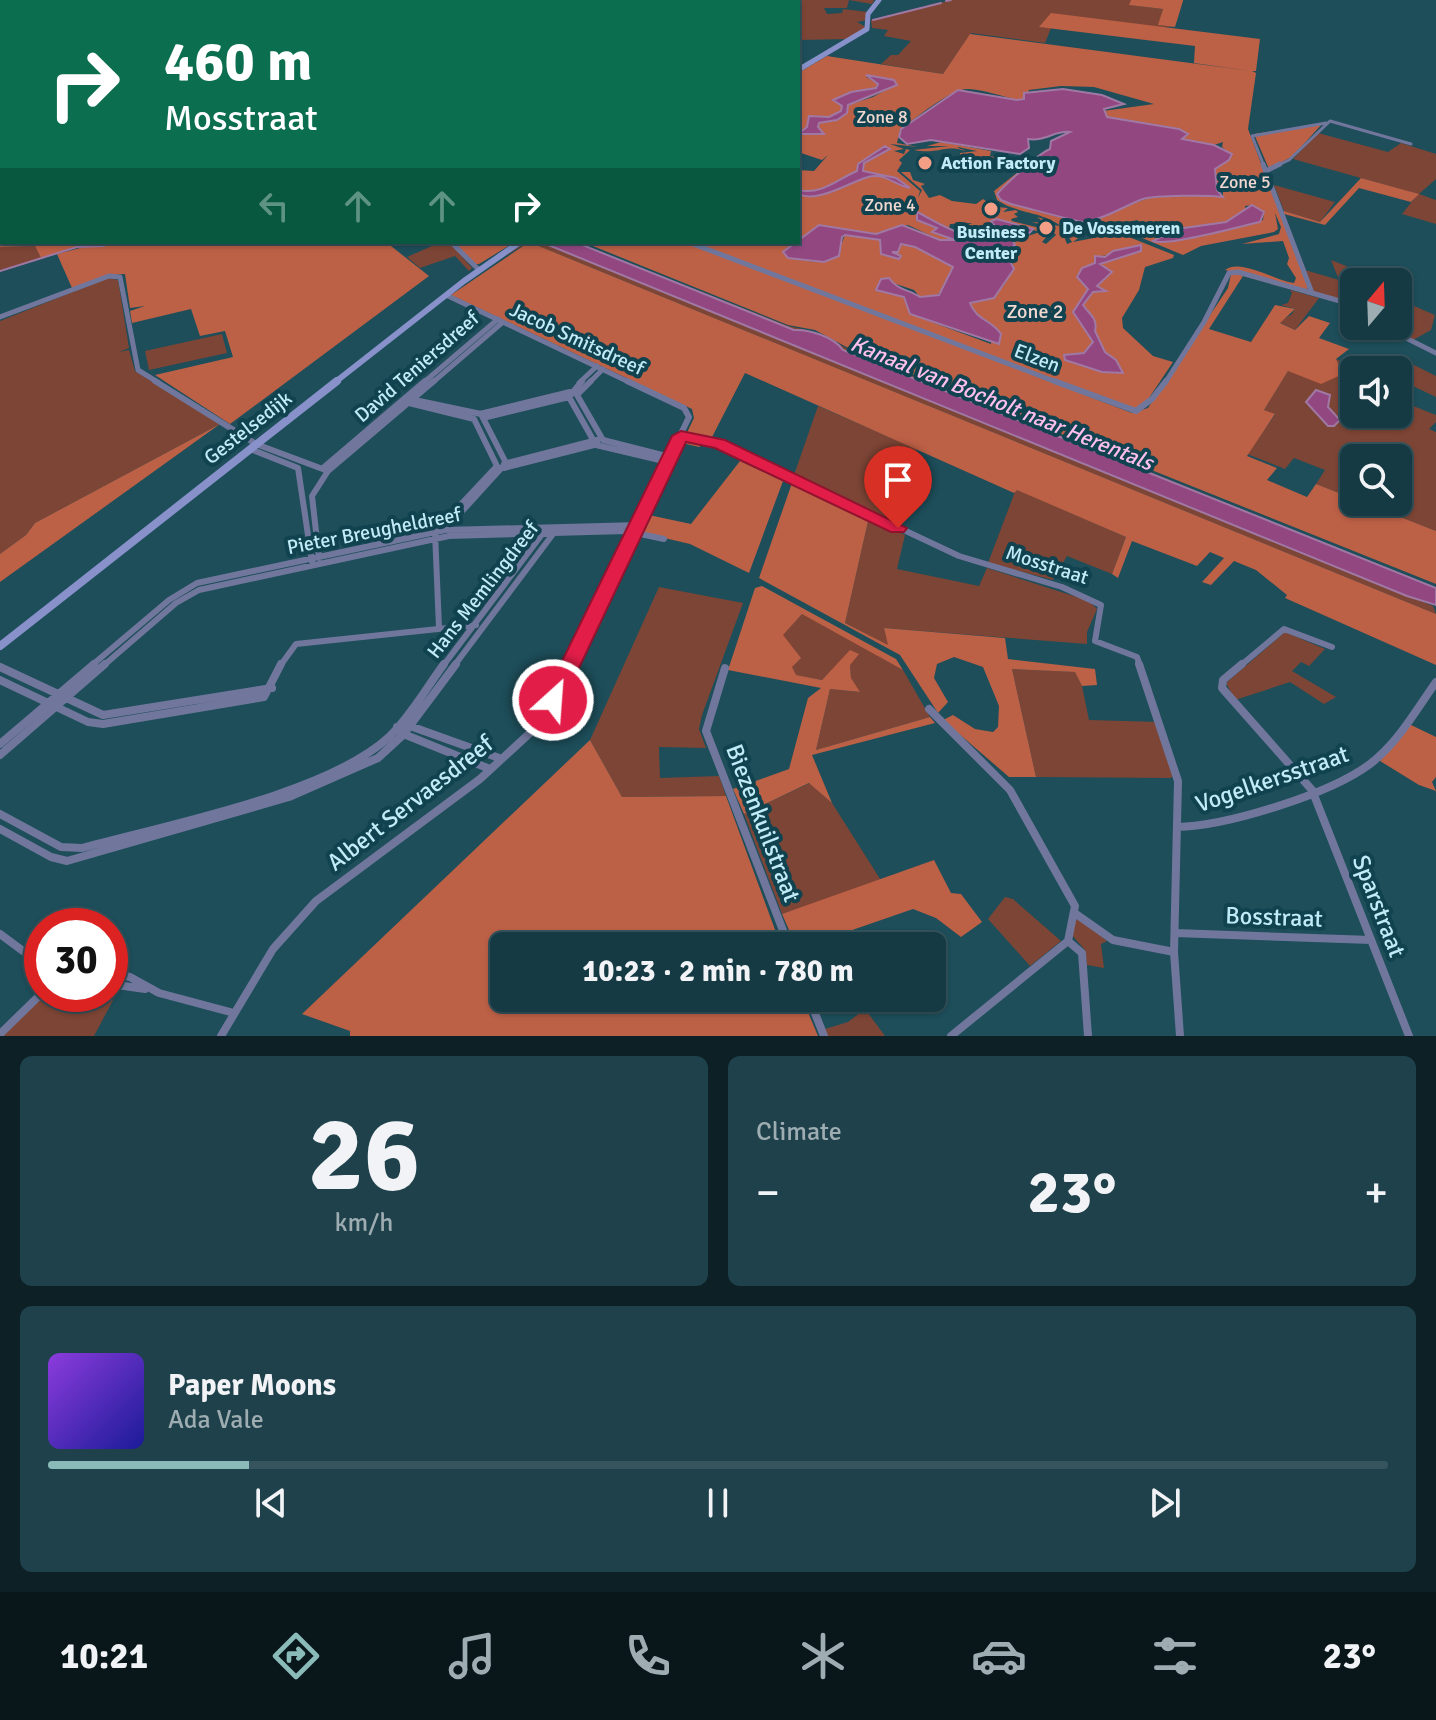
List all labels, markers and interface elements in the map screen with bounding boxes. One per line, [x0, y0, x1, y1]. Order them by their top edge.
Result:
text: 460 m [164, 27, 312, 96]
icon: right [32, 32, 136, 136]
text: Mosstraat [164, 96, 318, 141]
park label: Zone 8 [856, 106, 908, 128]
place label: Action Factory [941, 152, 1056, 174]
marker: Action Factory [916, 154, 934, 172]
park label: Zone 5 [1219, 171, 1271, 193]
icon: left [252, 184, 296, 228]
icon: ahead [336, 184, 380, 228]
icon: ahead [420, 184, 464, 228]
icon: right [504, 184, 548, 228]
park label: Zone 4 [864, 194, 916, 216]
marker: Business Center [982, 200, 1000, 218]
place label: De Vossemeren [1062, 217, 1181, 239]
marker: De Vossemeren [1037, 219, 1055, 237]
place label: Business Center [956, 221, 1026, 264]
north arrow [1340, 268, 1412, 340]
map controls [1340, 268, 1412, 516]
street label: Jacob Smitsdreef [506, 297, 649, 382]
park label: Zone 2 [1006, 299, 1064, 324]
street label: David Teniersdreef [350, 305, 485, 428]
water label: Kanaal van Bocholt naar Herentals [847, 330, 1159, 477]
street label: Elzen [1011, 338, 1063, 378]
button: sound [1340, 356, 1412, 428]
street label: Gestelsedijk [199, 386, 297, 470]
button: search [1340, 444, 1412, 516]
pin [864, 446, 932, 528]
icon: arrive [876, 458, 920, 502]
street label: Pieter Breugheldreef [285, 502, 464, 560]
street label: Hans Memlingdreef [422, 516, 545, 663]
street label: Mosstraat [1003, 540, 1091, 590]
position arrow [511, 658, 595, 742]
street label: Albert Servaesdreef [321, 728, 500, 877]
street label: Vogelkersstraat [1192, 739, 1352, 819]
street label: Biezenkuilstraat [719, 740, 807, 906]
street label: Sparstraat [1346, 851, 1412, 961]
street label: Bosstraat [1225, 900, 1323, 934]
speed limit sign: 30 [24, 908, 128, 1012]
text: 10:23 · 2 min · 780 m [582, 953, 854, 990]
text: 26 [308, 1091, 420, 1219]
text: Climate [756, 1116, 842, 1148]
text: 23° [1028, 1156, 1116, 1230]
text: − [756, 1166, 780, 1220]
text: + [1364, 1166, 1388, 1220]
text: km/h [335, 1207, 393, 1239]
text: Paper Moons [168, 1367, 336, 1404]
text: Ada Vale [168, 1404, 264, 1436]
icon: previous [249, 1481, 293, 1525]
icon: pause [696, 1481, 740, 1525]
icon: next [1143, 1481, 1187, 1525]
icon: directions [268, 1628, 324, 1684]
icon: music [444, 1628, 500, 1684]
icon: phone [620, 1628, 676, 1684]
icon: climate [795, 1628, 851, 1684]
icon: car [971, 1628, 1027, 1684]
icon: filters [1147, 1628, 1203, 1684]
text: 10:21 [60, 1634, 148, 1679]
text: 23° [1323, 1634, 1376, 1679]

